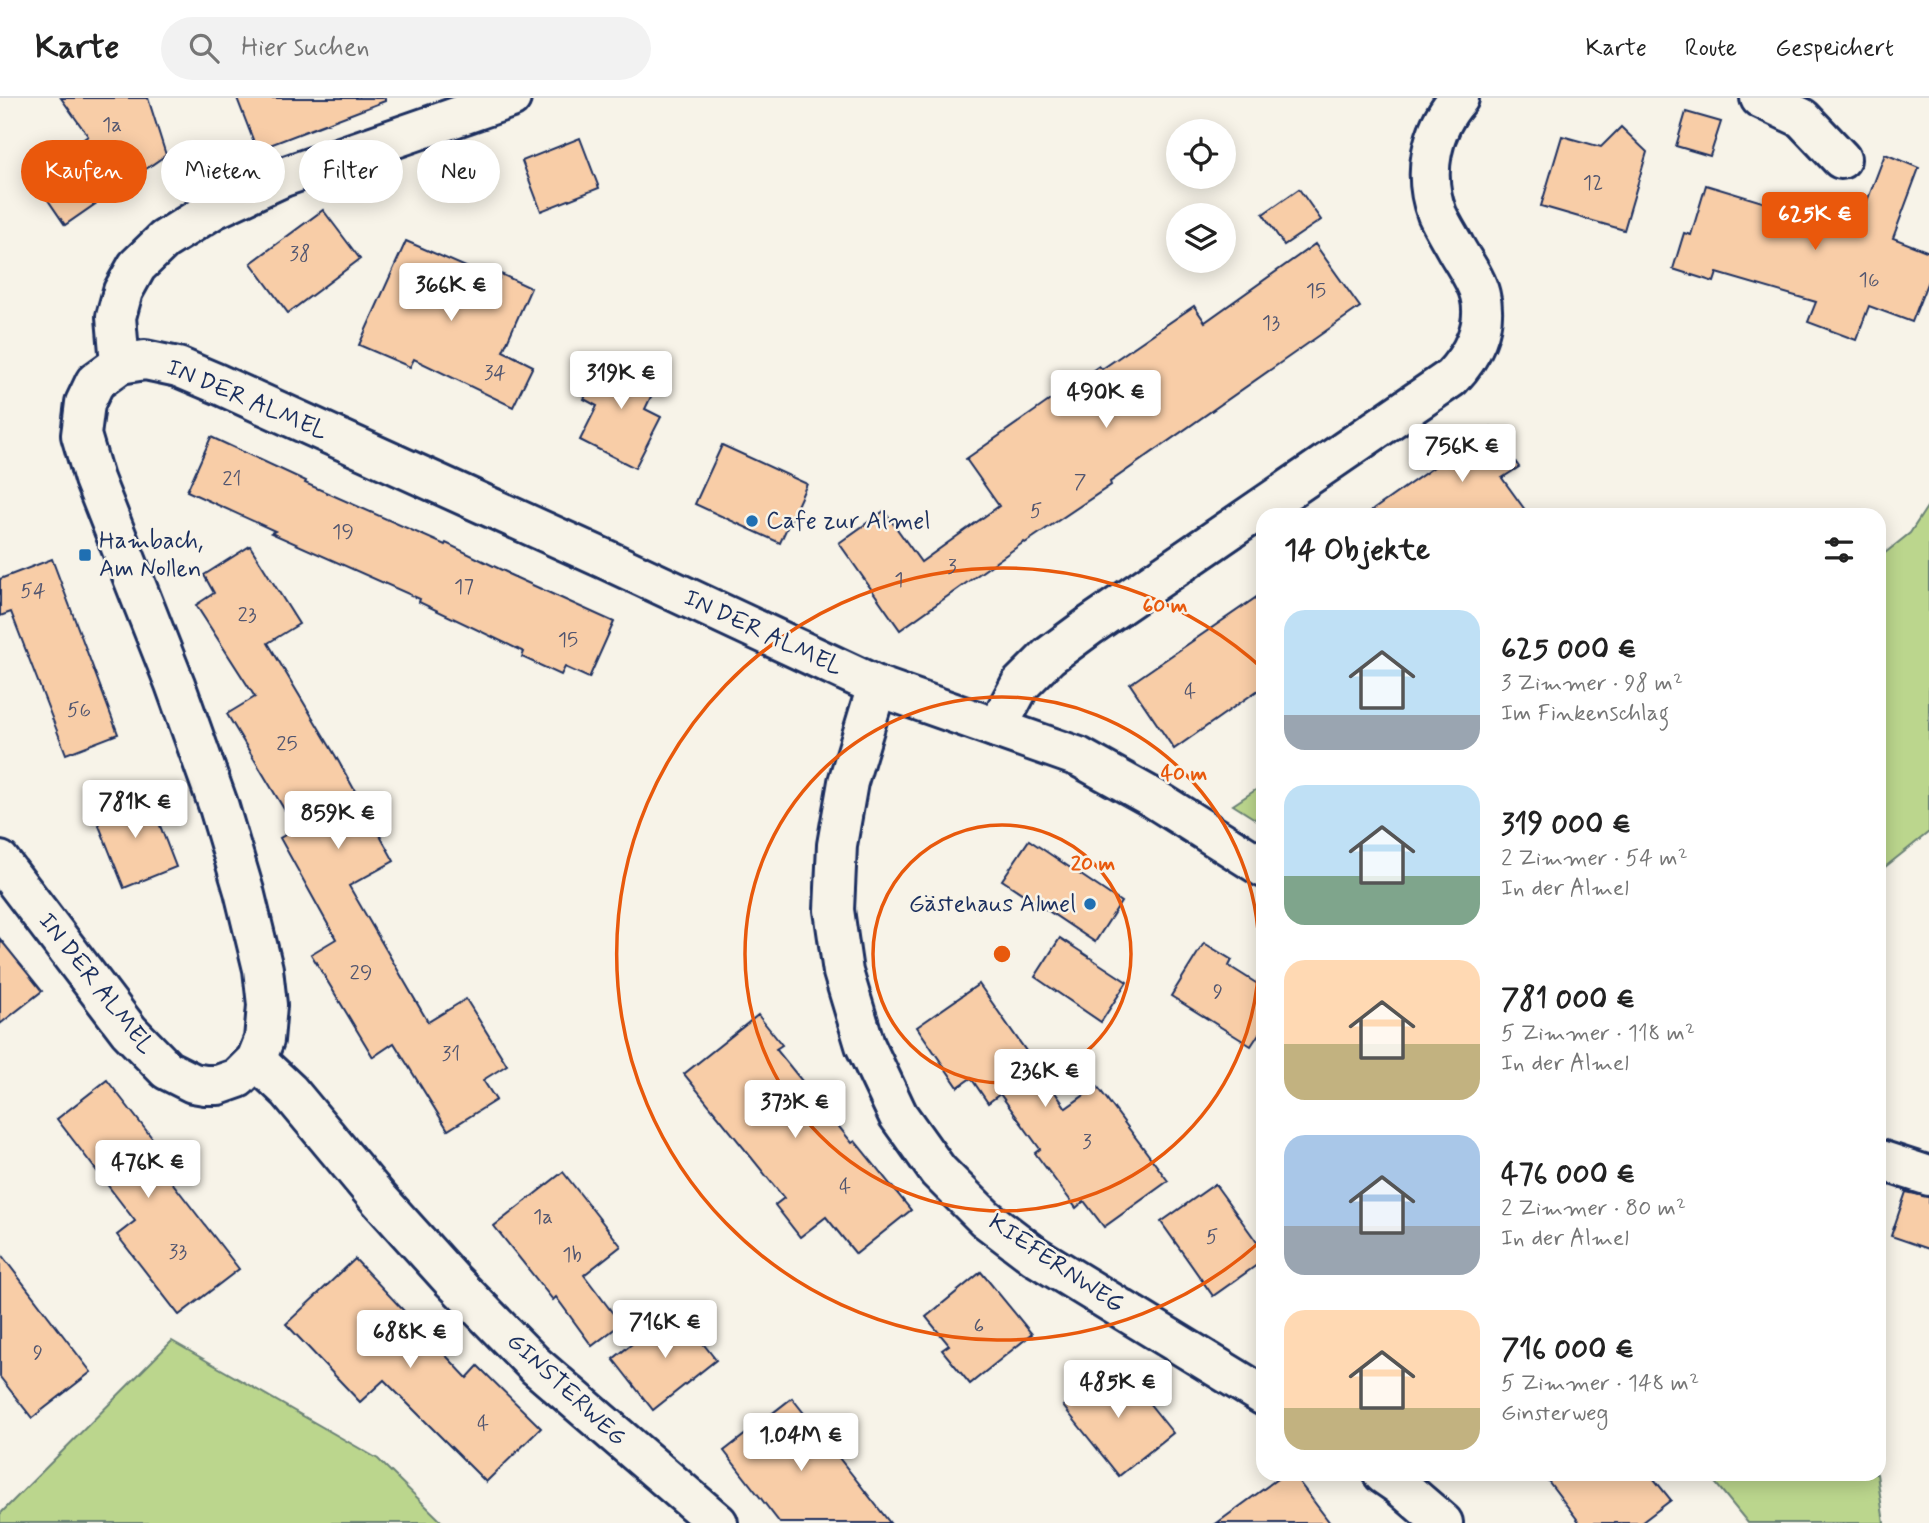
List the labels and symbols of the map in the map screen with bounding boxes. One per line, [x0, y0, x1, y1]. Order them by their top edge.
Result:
house number: 1a [102, 111, 122, 139]
house number: 12 [1583, 169, 1603, 197]
pin: 625K € [1758, 192, 1872, 252]
house number: 38 [290, 240, 311, 268]
pin: 366K € [394, 264, 508, 323]
house number: 16 [1859, 266, 1880, 294]
house number: 15 [1306, 277, 1326, 305]
house number: 13 [1262, 309, 1280, 337]
street label: IN DER ALMEL [162, 352, 332, 448]
pin: 319K € [564, 352, 678, 411]
house number: 34 [484, 359, 506, 387]
pin: 490K € [1049, 370, 1163, 430]
pin: 756K € [1405, 424, 1519, 484]
house number: 21 [222, 465, 242, 493]
house number: 7 [1074, 468, 1087, 496]
house number: 5 [1030, 497, 1042, 525]
place label: Cafe zur Almel [766, 506, 930, 537]
marker: Cafe zur Almel [744, 513, 760, 529]
house number: 19 [332, 518, 354, 546]
place label: Hambach, Am Nollen [99, 526, 203, 585]
marker: Hambach, Am Nollen [77, 547, 93, 563]
house number: 3 [947, 553, 957, 581]
house number: 1 [894, 566, 904, 594]
house number: 17 [454, 573, 474, 601]
house number: 54 [20, 577, 46, 605]
street label: IN DER ALMEL [679, 583, 847, 683]
text: 60 m [1142, 592, 1188, 620]
house number: 23 [237, 601, 257, 629]
house number: 15 [558, 626, 578, 654]
house number: 4 [1184, 678, 1196, 706]
house number: 56 [67, 696, 91, 724]
house number: 25 [276, 730, 298, 758]
text: 40 m [1161, 760, 1208, 788]
pin: 781K € [78, 780, 192, 840]
pin: 859K € [281, 792, 395, 851]
text: 20 m [1071, 850, 1116, 878]
place label: Gästehaus Almel [909, 889, 1076, 920]
marker: Gästehaus Almel [1082, 896, 1098, 912]
street label: IN DER ALMEL [31, 907, 161, 1061]
centre of rings [990, 942, 1014, 966]
house number: 29 [350, 959, 372, 987]
house number: 9 [1213, 978, 1223, 1006]
house number: 31 [442, 1040, 460, 1068]
pin: 236K € [988, 1049, 1102, 1109]
pin: 373K € [738, 1080, 852, 1140]
house number: 3 [1082, 1128, 1092, 1156]
pin: 476K € [91, 1140, 205, 1200]
house number: 4 [839, 1173, 851, 1201]
house number: 1a [533, 1203, 553, 1231]
street label: KIEFERNWEG [982, 1207, 1130, 1321]
house number: 5 [1206, 1223, 1218, 1251]
house number: 33 [169, 1238, 187, 1266]
house number: 1b [562, 1241, 582, 1269]
pin: 716K € [608, 1300, 722, 1360]
pin: 688K € [353, 1310, 467, 1370]
house number: 6 [974, 1312, 984, 1340]
street label: GINSTERWEG [500, 1327, 632, 1453]
house number: 9 [33, 1339, 43, 1367]
pin: 485K € [1061, 1360, 1175, 1420]
house number: 4 [477, 1410, 489, 1438]
pin: 1.04M € [736, 1414, 866, 1473]

